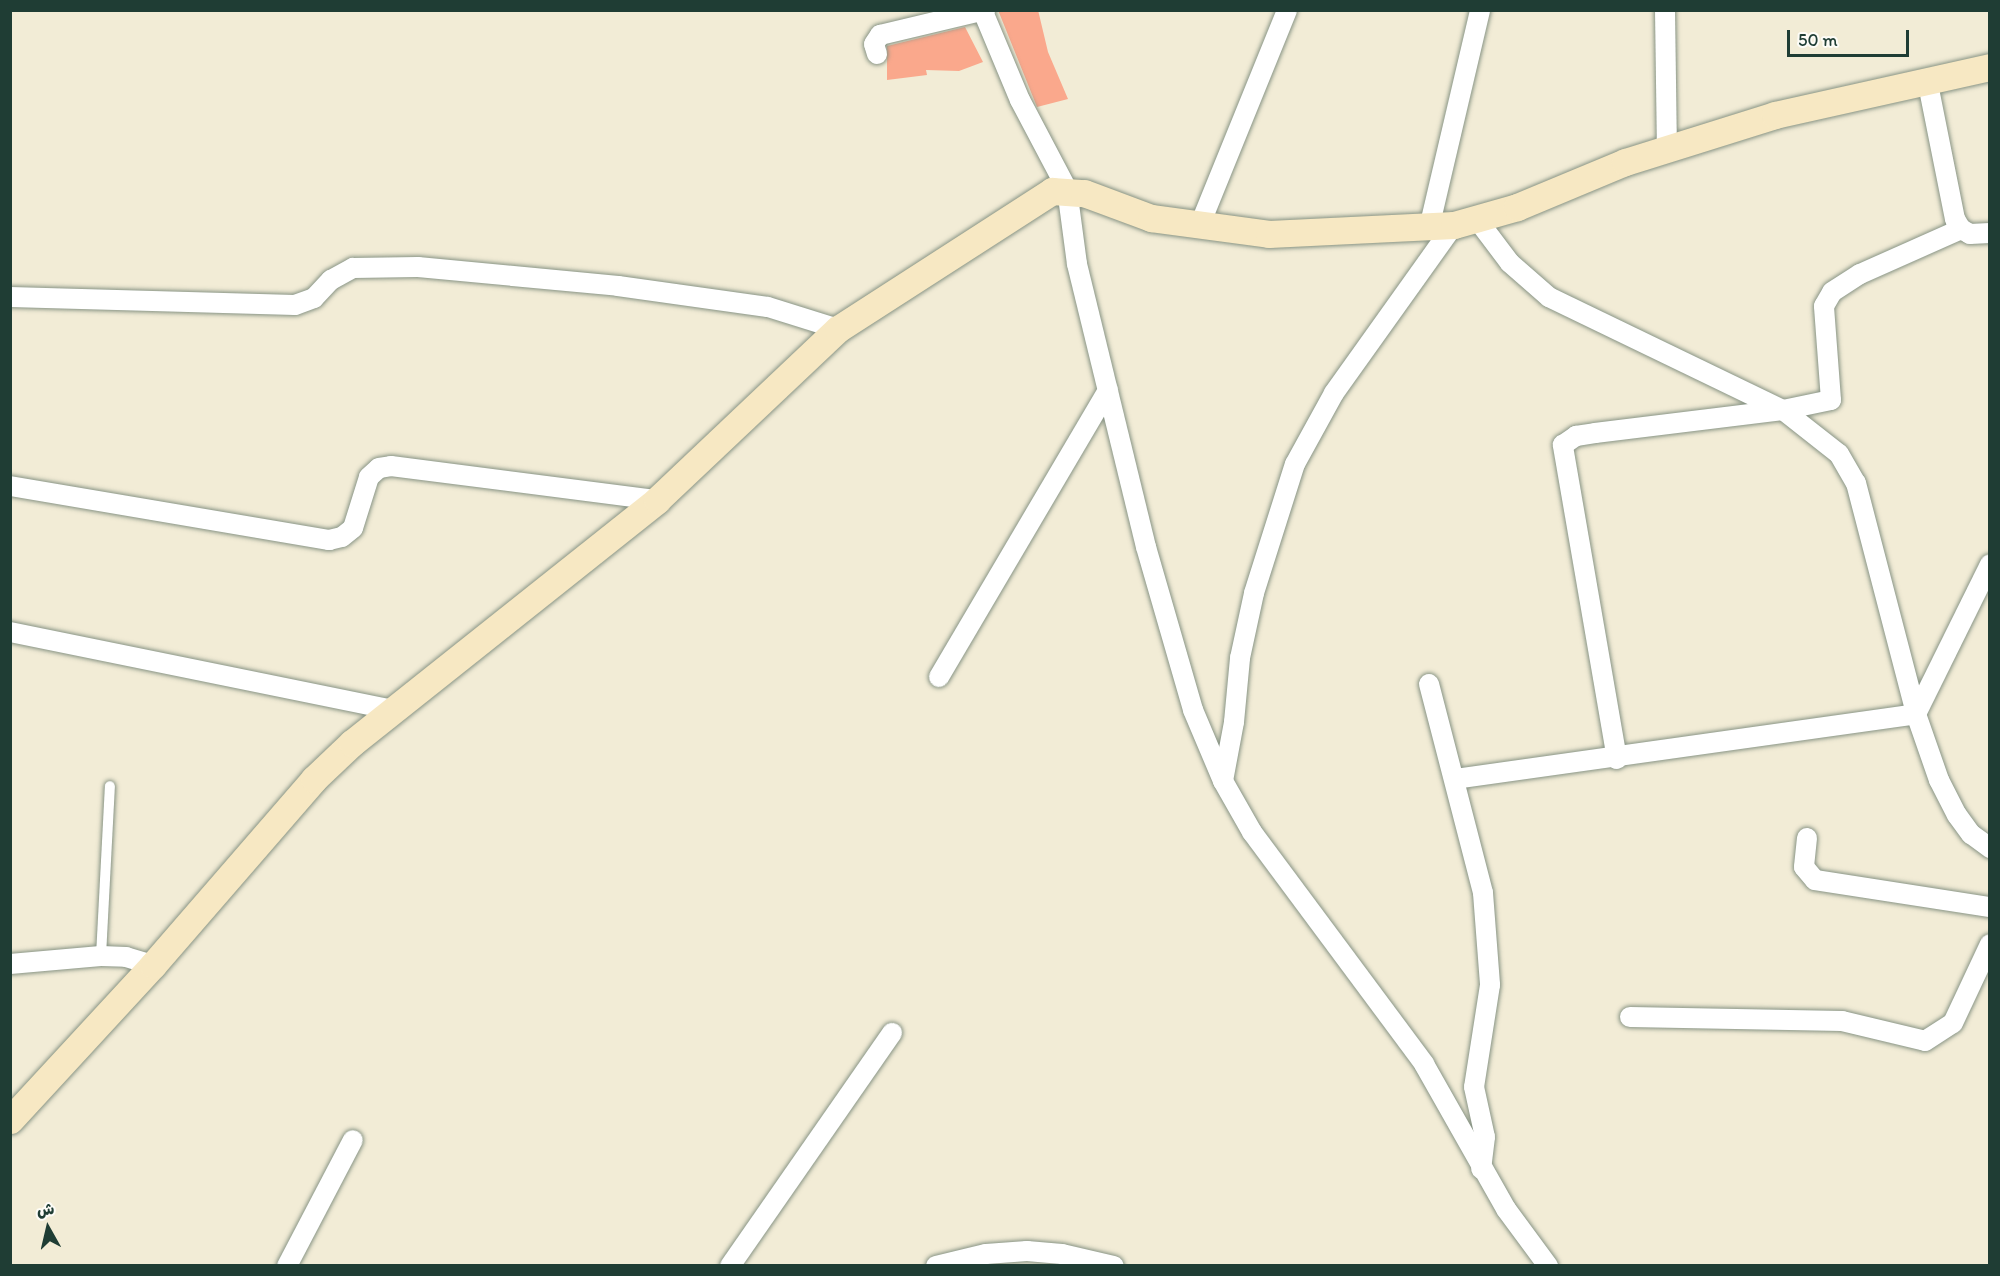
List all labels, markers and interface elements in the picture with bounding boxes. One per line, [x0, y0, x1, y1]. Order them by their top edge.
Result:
scale bar [1790, 18, 1912, 56]
text: 50 m [1798, 29, 1838, 51]
north arrow [18, 1198, 78, 1258]
text: ش [35, 1199, 55, 1220]

